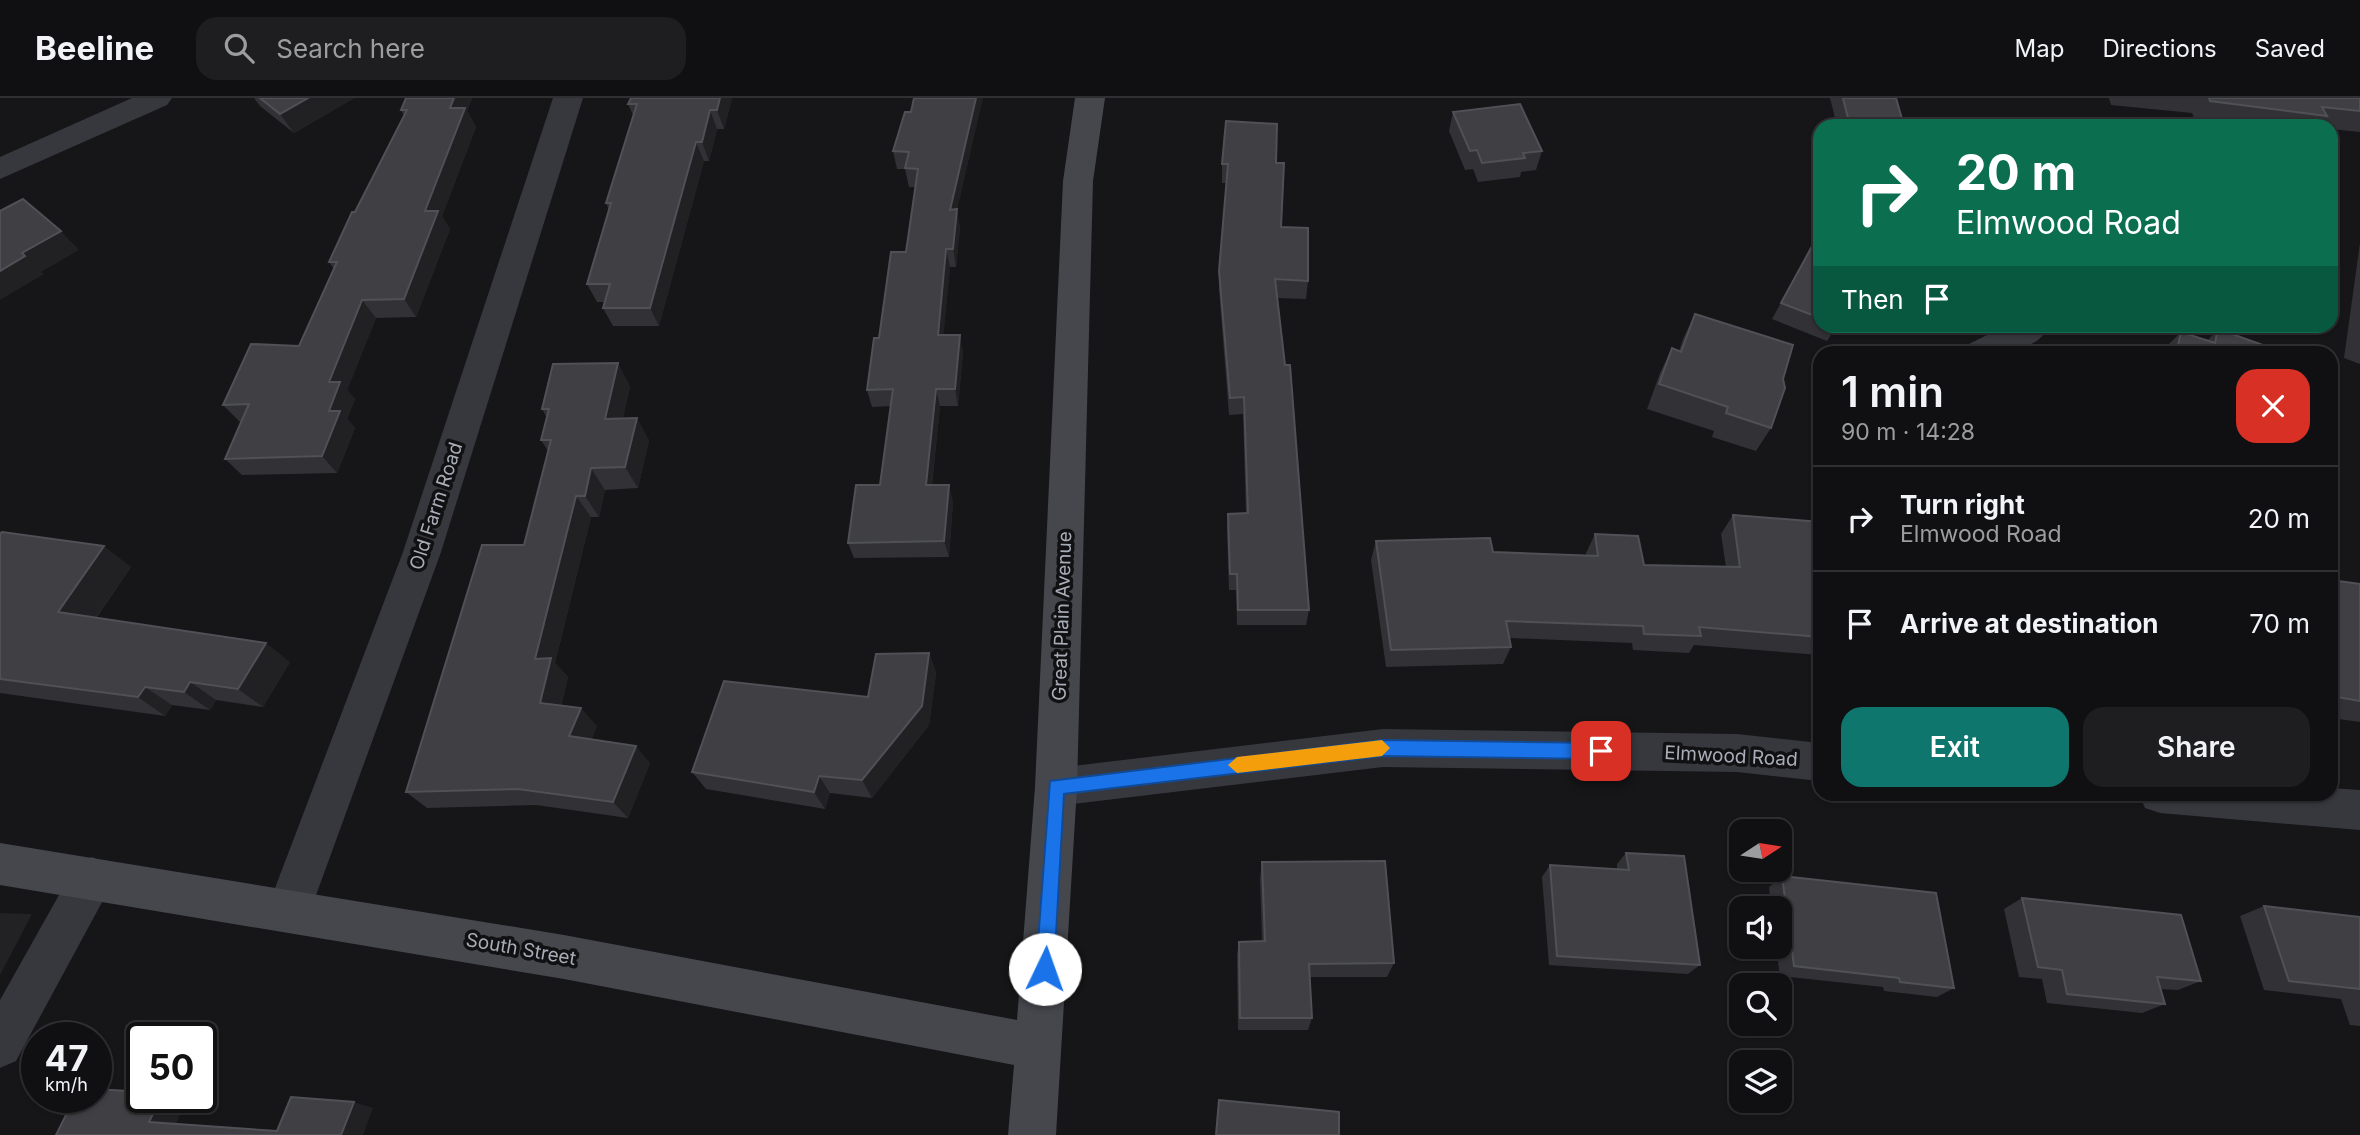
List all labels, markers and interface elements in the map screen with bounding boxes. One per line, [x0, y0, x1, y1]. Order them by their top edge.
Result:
search box [196, 17, 686, 80]
text: Beeline [35, 28, 154, 68]
icon: search [220, 29, 258, 67]
text: Search here [276, 33, 425, 64]
text: Map [2015, 34, 2064, 63]
text: Directions [2102, 34, 2217, 63]
text: Saved [2255, 34, 2325, 63]
text: 20 m [1956, 143, 2076, 202]
icon: right [1841, 147, 1932, 238]
text: Elmwood Road [1956, 203, 2181, 242]
icon: arrive [1918, 280, 1956, 318]
text: Then [1841, 284, 1904, 315]
text: 1 min [1841, 366, 1944, 417]
button: close [2236, 369, 2310, 443]
text: 90 m · 14:28 [1841, 418, 1975, 446]
street label: Old Farm Road [405, 439, 467, 573]
text: Turn right [1900, 489, 2025, 520]
icon: right [1841, 500, 1879, 538]
text: 20 m [2248, 503, 2310, 534]
text: Elmwood Road [1900, 520, 2062, 548]
street label: Great Plain Avenue [1048, 531, 1076, 701]
icon: arrive [1841, 605, 1879, 643]
text: Arrive at destination [1900, 608, 2159, 639]
text: 70 m [2249, 608, 2310, 639]
button: Exit [1841, 707, 2069, 787]
button: Share [2083, 707, 2310, 787]
pin [1571, 721, 1631, 781]
icon: arrive [1582, 732, 1620, 770]
street label: Elmwood Road [1664, 741, 1798, 771]
north arrow [1729, 819, 1792, 882]
map controls [1729, 819, 1792, 1113]
button: sound [1729, 896, 1792, 959]
street label: South Street [464, 928, 578, 970]
position arrow [1008, 932, 1082, 1006]
button: search [1729, 973, 1792, 1036]
speed limit sign: 50 [126, 1022, 217, 1113]
text: 47 [44, 1037, 89, 1079]
button: layers [1729, 1050, 1792, 1113]
text: km/h [45, 1074, 88, 1095]

